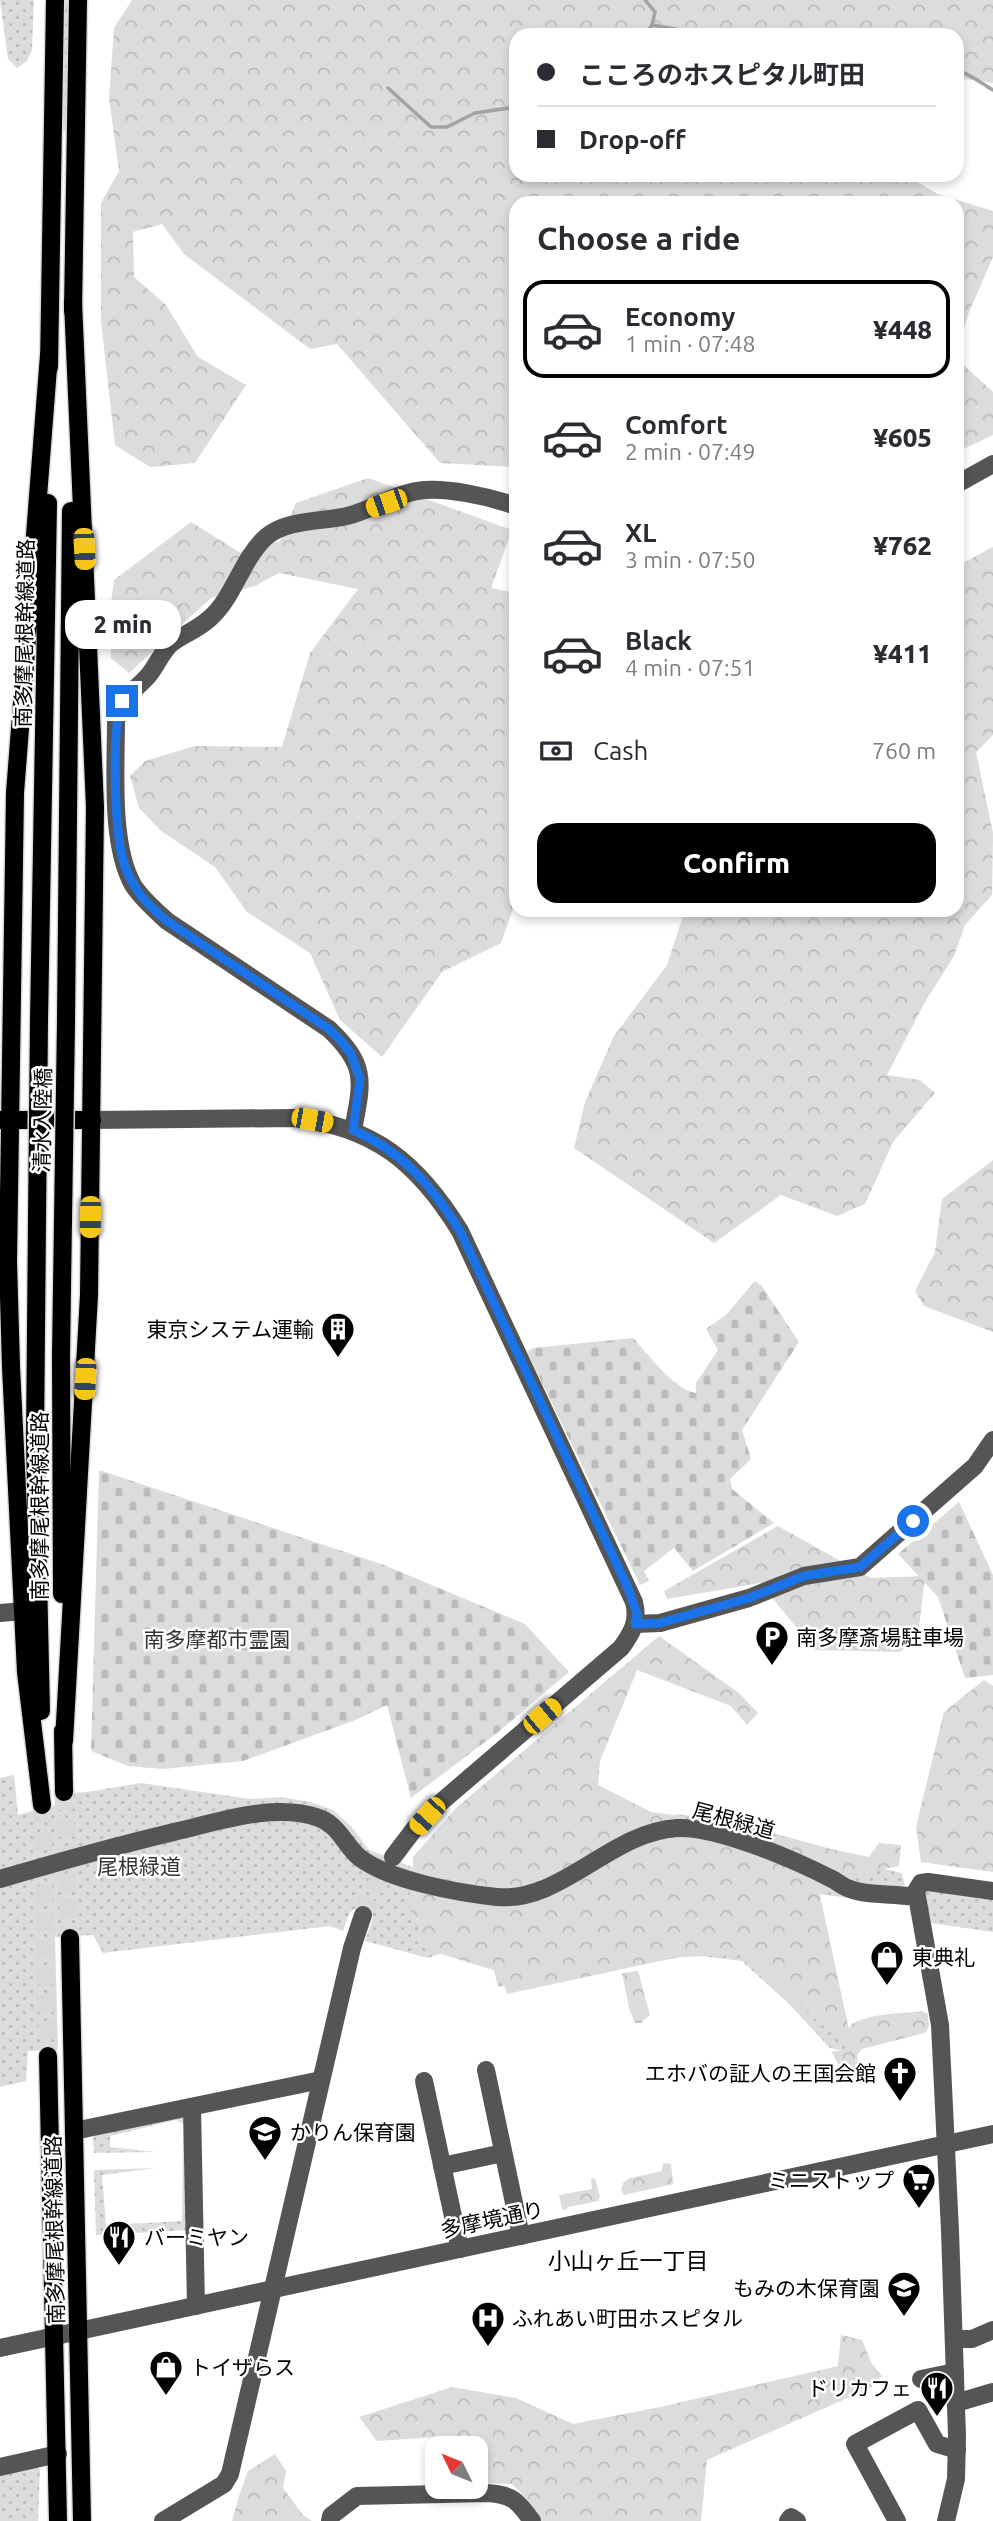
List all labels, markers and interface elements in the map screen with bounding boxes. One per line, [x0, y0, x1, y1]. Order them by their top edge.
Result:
text: こころのホスピタル町田 [579, 60, 865, 89]
text: Drop-off [579, 125, 686, 154]
text: Choose a ride [537, 220, 740, 256]
icon: car [541, 298, 604, 361]
text: Economy [625, 302, 735, 331]
text: ¥448 [873, 315, 932, 344]
text: 1 min · 07:48 [625, 331, 756, 356]
icon: car [541, 406, 604, 469]
text: Comfort [625, 410, 728, 439]
text: ¥605 [873, 423, 932, 452]
text: 2 min · 07:49 [625, 439, 756, 464]
car [363, 486, 410, 520]
icon: car [541, 514, 604, 577]
text: XL [625, 518, 656, 547]
car [73, 527, 96, 571]
text: ¥762 [873, 531, 932, 560]
street label: 南多摩尾根幹線道路 [10, 538, 38, 728]
text: 3 min · 07:50 [625, 547, 756, 572]
callout: 2 min [64, 600, 180, 648]
text: 2 min [94, 612, 152, 637]
icon: car [541, 622, 604, 685]
text: Black [625, 626, 692, 655]
text: ¥411 [873, 639, 932, 668]
text: 4 min · 07:51 [625, 655, 756, 680]
route end [106, 685, 138, 717]
icon: cash [537, 732, 575, 770]
text: Cash [593, 736, 648, 765]
text: 760 m [872, 738, 936, 763]
button: Confirm [537, 823, 936, 903]
street label: 清水入陸橋 [29, 1067, 55, 1173]
car [290, 1106, 335, 1134]
car [80, 1196, 101, 1238]
building icon: 東京システム運輸 [319, 1310, 357, 1359]
place label: 東京システム運輸 [147, 1317, 314, 1341]
car [74, 1357, 97, 1401]
street label: 南多摩尾根幹線道路 [27, 1412, 51, 1601]
route start [897, 1505, 929, 1537]
parking icon: 南多摩斎場駐車場 [753, 1618, 791, 1667]
place label: 南多摩斎場駐車場 [796, 1625, 964, 1649]
park label: 南多摩都市霊園 [144, 1627, 291, 1651]
car [520, 1694, 565, 1738]
car [406, 1793, 449, 1839]
street label: 尾根緑道 [690, 1798, 778, 1842]
park label: 尾根緑道 [97, 1854, 181, 1878]
shop icon: 東典礼 [868, 1938, 906, 1987]
place label: 東典礼 [912, 1945, 975, 1969]
church icon: エホバの証人の王国会館 [881, 2054, 919, 2103]
place label: エホバの証人の王国会館 [645, 2061, 876, 2085]
school or university icon: かりん保育園 [246, 2113, 284, 2162]
place label: かりん保育園 [290, 2120, 416, 2144]
street label: 南多摩尾根幹線道路 [40, 2135, 68, 2325]
supermarket icon: ミニストップ [900, 2161, 938, 2210]
place label: ミニストップ [768, 2168, 894, 2192]
street label: 多摩境通り [438, 2196, 546, 2242]
restaurant icon: バーミヤン [100, 2218, 138, 2267]
place label: バーミヤン [144, 2225, 249, 2249]
district label: 小山ヶ丘一丁目 [548, 2248, 709, 2273]
school or university icon: もみの木保育園 [885, 2269, 923, 2318]
place label: もみの木保育園 [733, 2276, 880, 2300]
hospital icon: ふれあい町田ホスピタル [469, 2299, 507, 2348]
place label: ふれあい町田ホスピタル [512, 2306, 743, 2330]
shop icon: トイザらス [147, 2348, 185, 2397]
place label: トイザらス [190, 2355, 295, 2379]
restaurant icon: ドリカフェ [918, 2369, 956, 2418]
place label: ドリカフェ [807, 2376, 912, 2400]
north arrow [425, 2436, 488, 2499]
map controls [425, 2436, 488, 2499]

